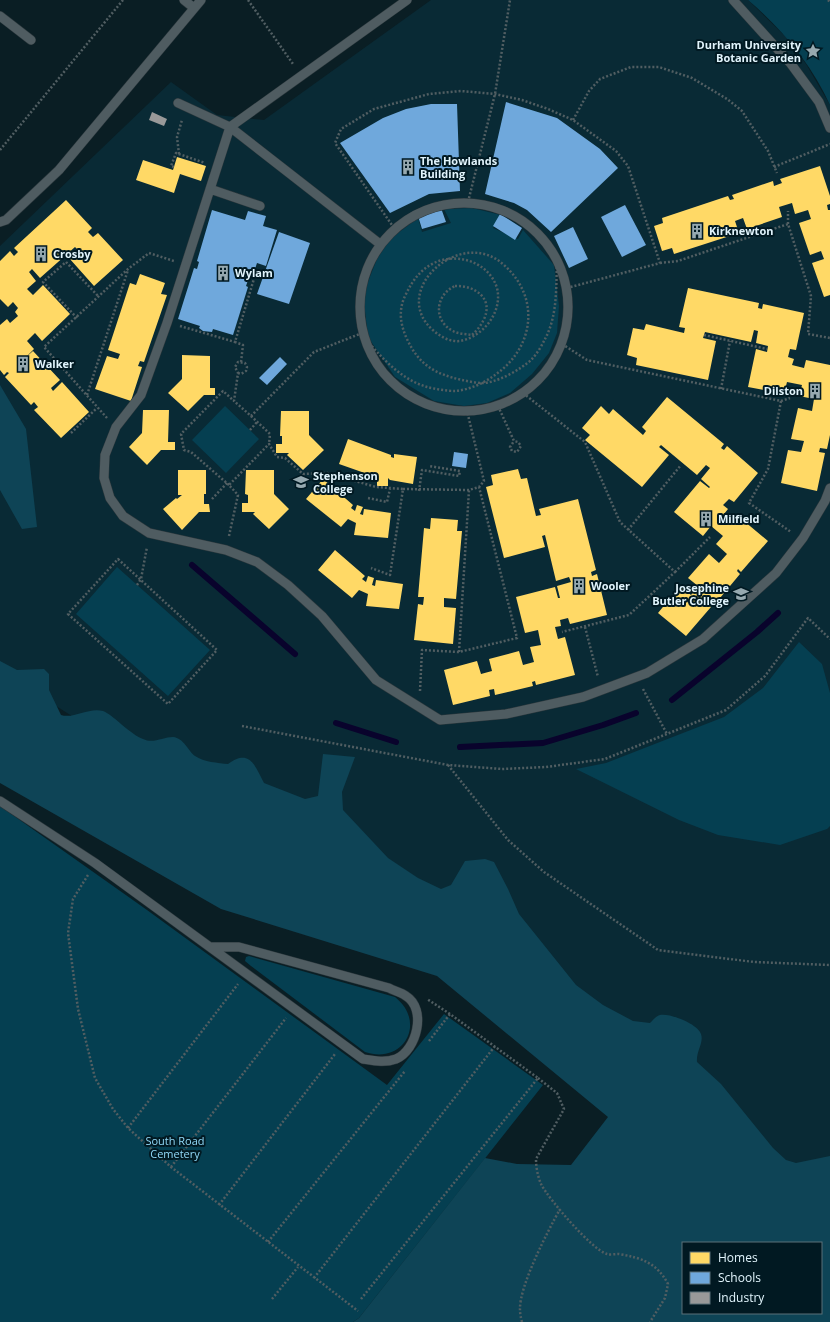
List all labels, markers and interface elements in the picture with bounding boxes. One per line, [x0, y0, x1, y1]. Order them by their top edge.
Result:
place label: Durham University Botanic Garden [697, 37, 802, 65]
place icon: Durham University Botanic Garden [804, 42, 822, 60]
place label: The Howlands Building [420, 153, 498, 181]
building icon: The Howlands Building [399, 158, 417, 176]
building icon: Kirknewton [688, 222, 706, 240]
place label: Kirknewton [709, 223, 773, 238]
building icon: Crosby [32, 245, 50, 263]
place label: Crosby [53, 246, 91, 261]
building icon: Wylam [214, 264, 232, 282]
place label: Wylam [235, 265, 273, 280]
building icon: Walker [14, 355, 32, 373]
place label: Walker [35, 356, 74, 371]
building icon: Dilston [806, 382, 824, 400]
place label: Dilston [764, 383, 803, 398]
place label: Stephenson College [313, 468, 378, 496]
school or university icon: Stephenson College [292, 473, 310, 491]
building icon: Milfield [697, 510, 715, 528]
place label: Milfield [718, 511, 760, 526]
building icon: Wooler [570, 577, 588, 595]
place label: Wooler [591, 578, 630, 593]
place label: Josephine Butler College [652, 580, 729, 608]
school or university icon: Josephine Butler College [732, 585, 750, 603]
park label: South Road Cemetery [145, 1133, 205, 1161]
legend [682, 1242, 822, 1314]
text: Homes [718, 1249, 758, 1266]
text: Schools [718, 1269, 761, 1286]
text: Industry [718, 1289, 765, 1306]

